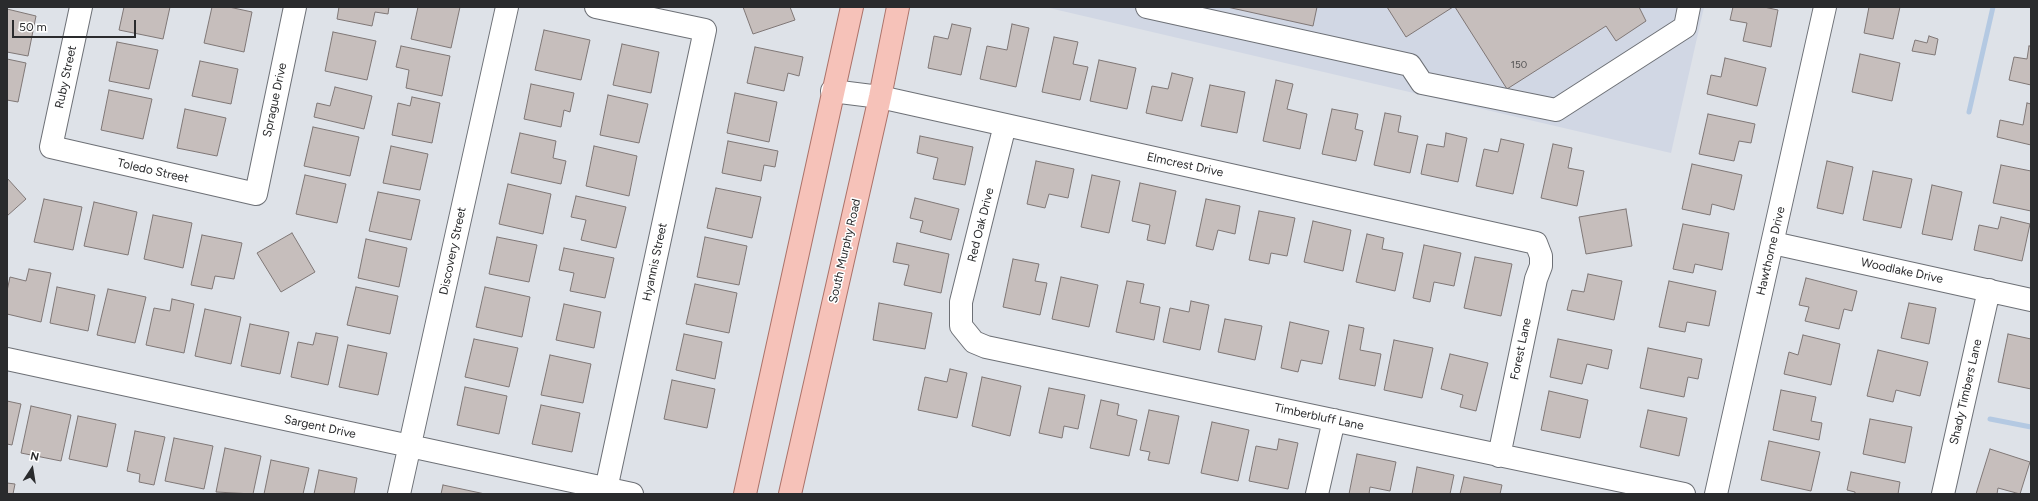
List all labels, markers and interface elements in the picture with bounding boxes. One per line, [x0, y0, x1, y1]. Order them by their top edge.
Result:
scale bar [14, 12, 138, 38]
text: 50 m [19, 20, 47, 34]
street label: Ruby Street [52, 44, 80, 110]
house number: 150 [1511, 59, 1527, 71]
street label: Sprague Drive [260, 62, 290, 138]
street label: Elmcrest Drive [1145, 150, 1225, 180]
street label: Toledo Street [116, 156, 190, 186]
street label: Red Oak Drive [965, 186, 997, 264]
street label: South Murphy Road [826, 197, 864, 305]
street label: Hawthorne Drive [1754, 205, 1788, 297]
street label: Discovery Street [437, 206, 469, 296]
street label: Hyannis Street [640, 222, 670, 302]
street label: Woodlake Drive [1860, 255, 1944, 287]
street label: Forest Lane [1507, 317, 1535, 381]
street label: Shady Timbers Lane [1947, 338, 1985, 446]
street label: Timberbluff Lane [1273, 400, 1365, 434]
street label: Sargent Drive [283, 412, 357, 442]
north arrow [12, 449, 52, 489]
text: N [29, 450, 40, 464]

